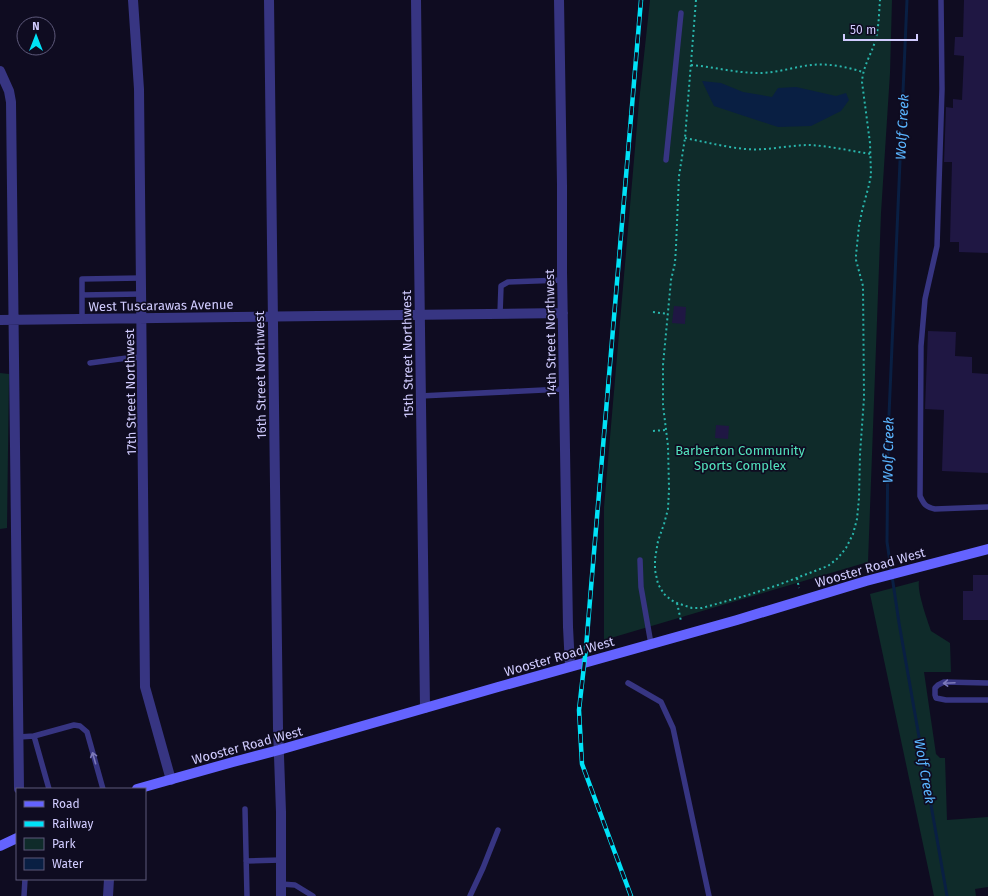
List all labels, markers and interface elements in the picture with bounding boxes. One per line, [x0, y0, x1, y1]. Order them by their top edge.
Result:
north arrow [16, 16, 56, 56]
scale bar [844, 16, 917, 42]
text: N [32, 20, 40, 33]
text: 50 m [850, 23, 876, 37]
water label: Wolf Creek [892, 93, 913, 161]
street label: 14th Street Northwest [542, 269, 559, 397]
street label: 15th Street Northwest [399, 290, 416, 418]
street label: West Tuscarawas Avenue [88, 297, 234, 314]
street label: 16th Street Northwest [252, 311, 269, 439]
street label: 17th Street Northwest [122, 328, 139, 456]
water label: Wolf Creek [879, 416, 898, 483]
park label: Barberton Community Sports Complex [675, 443, 805, 473]
street label: Wooster Road West [813, 545, 927, 590]
street label: Wooster Road West [502, 634, 616, 679]
one-way arrow [943, 679, 956, 687]
street label: Wooster Road West [190, 723, 304, 767]
water label: Wolf Creek [910, 737, 939, 806]
one-way arrow [90, 752, 97, 765]
legend [16, 788, 146, 880]
text: Road [52, 797, 80, 811]
text: Railway [52, 817, 93, 831]
text: Park [52, 837, 76, 851]
text: Water [52, 857, 84, 871]

